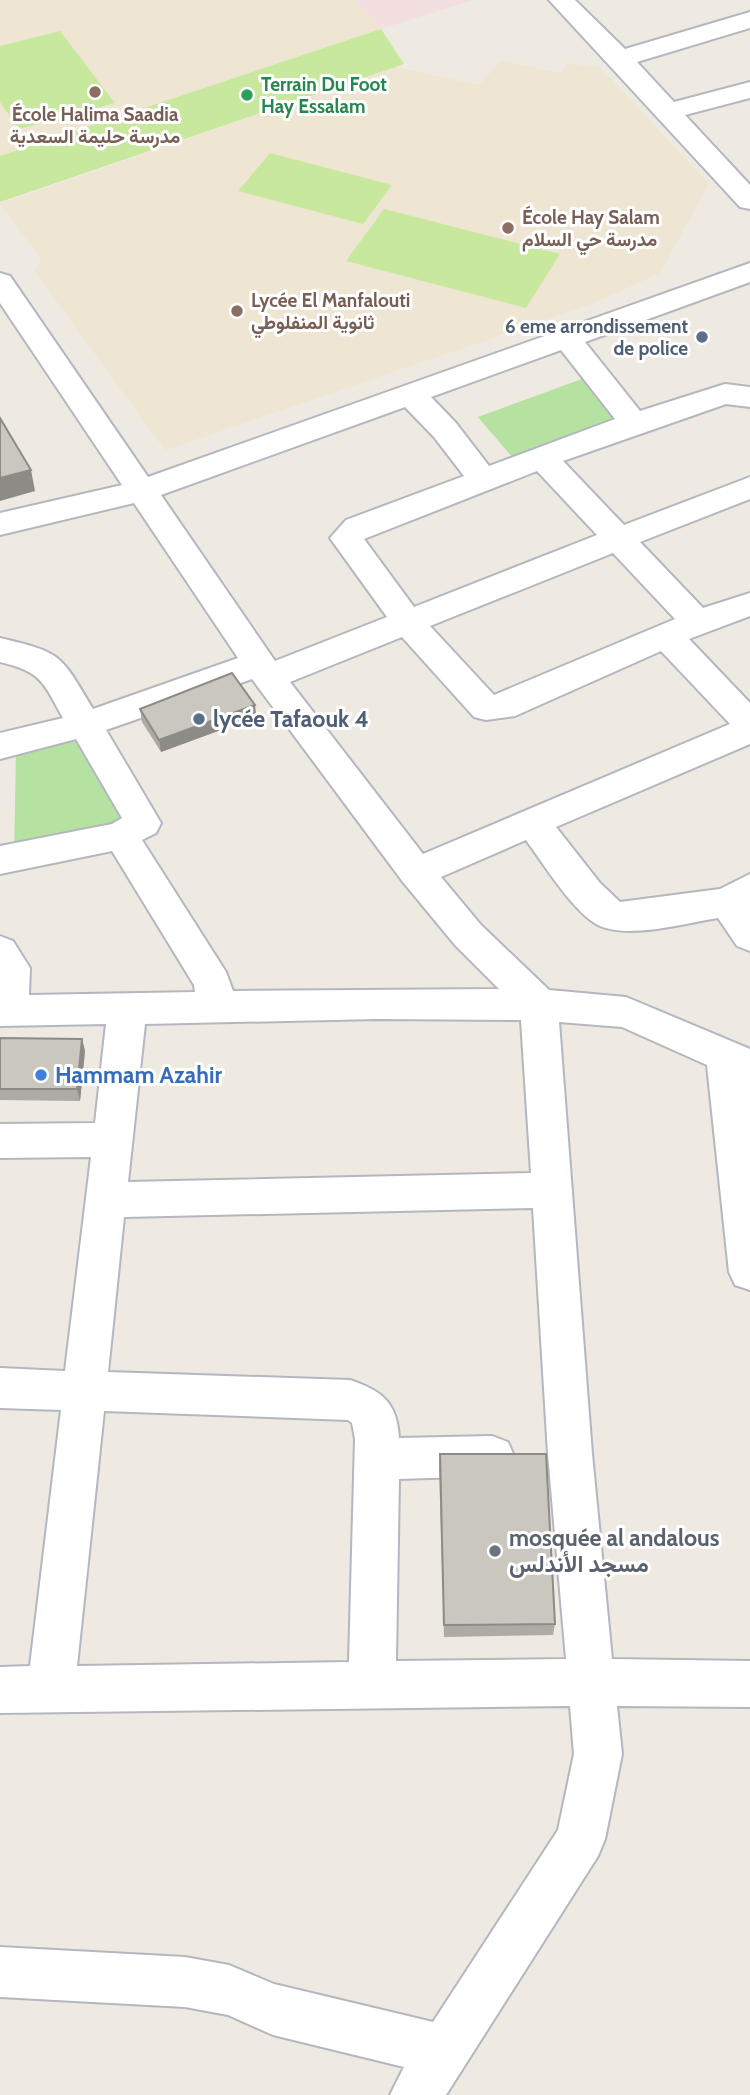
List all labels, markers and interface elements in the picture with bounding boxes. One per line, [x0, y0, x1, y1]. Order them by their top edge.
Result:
place label: Terrain Du Foot Hay Essalam [261, 73, 387, 118]
marker: École Halima Saadia مدرسة حليمة السعدية [87, 84, 103, 100]
marker: Terrain Du Foot Hay Essalam [239, 87, 255, 103]
place label: École Halima Saadia مدرسة حليمة السعدية [10, 102, 180, 149]
place label: École Hay Salam مدرسة حي السلام [522, 205, 660, 256]
marker: École Hay Salam مدرسة حي السلام [500, 220, 516, 236]
place label: Lycée El Manfalouti ثانوية المنفلوطي [251, 289, 410, 339]
marker: Lycée El Manfalouti ثانوية المنفلوطي [229, 303, 245, 319]
place label: 6 eme arrondissement de police [505, 315, 688, 360]
marker: 6 eme arrondissement de police [694, 329, 710, 345]
place label: lycée Tafaouk 4 [213, 705, 369, 733]
marker: lycée Tafaouk 4 [191, 711, 207, 727]
place label: Hammam Azahir [55, 1061, 222, 1089]
marker: Hammam Azahir [33, 1067, 49, 1083]
place label: mosquée al andalous مسجد الأندلس [509, 1524, 720, 1578]
marker: mosquée al andalous مسجد الأندلس [487, 1543, 503, 1559]

